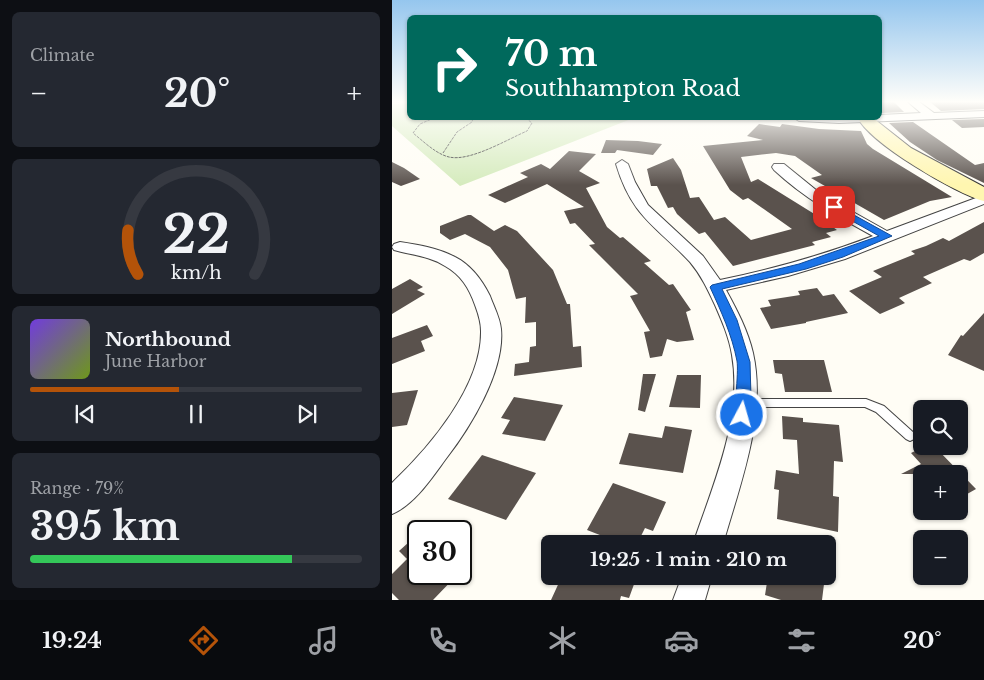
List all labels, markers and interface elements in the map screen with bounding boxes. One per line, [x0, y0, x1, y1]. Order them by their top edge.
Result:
text: 70 m [505, 32, 598, 75]
icon: right [422, 35, 487, 100]
text: Climate [30, 45, 95, 65]
text: 20° [164, 70, 230, 117]
text: Southhampton Road [505, 75, 740, 102]
text: − [30, 76, 48, 111]
text: + [347, 76, 362, 111]
pin [813, 186, 855, 228]
icon: arrive [820, 193, 848, 221]
text: 22 [162, 203, 230, 267]
text: km/h [171, 262, 221, 284]
text: Northbound [105, 328, 231, 351]
text: June Harbor [105, 351, 206, 371]
position arrow [715, 388, 767, 440]
icon: previous [71, 400, 99, 428]
icon: pause [182, 400, 210, 428]
icon: next [293, 400, 321, 428]
map controls [913, 400, 968, 585]
button: search [913, 400, 968, 455]
button: + [913, 465, 968, 520]
text: Range · 79% [30, 478, 124, 498]
text: 395 km [30, 503, 180, 550]
speed limit sign: 30 [407, 520, 472, 585]
button: − [913, 530, 968, 585]
text: 19:25 · 1 min · 210 m [590, 548, 787, 571]
icon: directions [186, 623, 221, 658]
icon: music [306, 623, 341, 658]
icon: phone [425, 623, 460, 658]
icon: climate [545, 623, 580, 658]
icon: car [664, 623, 699, 658]
icon: filters [784, 623, 819, 658]
text: 19:24 [42, 627, 102, 654]
text: 20° [903, 627, 942, 654]

